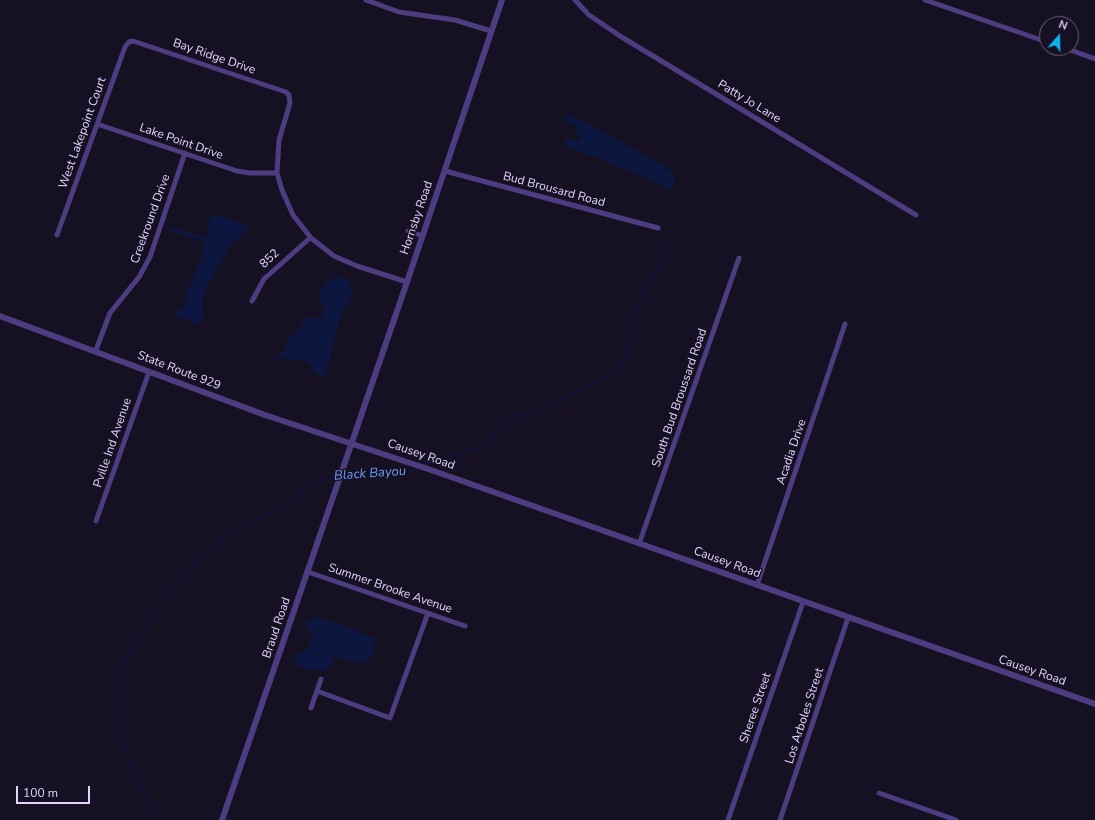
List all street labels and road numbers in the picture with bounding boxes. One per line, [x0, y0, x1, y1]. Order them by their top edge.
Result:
street label: Bay Ridge Drive [171, 36, 257, 78]
street label: West Lakepoint Court [56, 75, 110, 191]
street label: Patty Jo Lane [715, 78, 783, 126]
street label: Lake Point Drive [137, 121, 225, 163]
street label: Bud Brousard Road [501, 169, 607, 211]
street label: Creekround Drive [128, 172, 174, 266]
street label: Hornsby Road [398, 179, 436, 257]
street label: 852 [257, 246, 283, 272]
street label: South Bud Broussard Road [649, 327, 711, 469]
street label: State Route 929 [135, 349, 223, 393]
street label: Pville Ind Avenue [91, 396, 135, 490]
street label: Acadia Drive [774, 417, 810, 487]
street label: Causey Road [385, 437, 457, 473]
street label: Causey Road [692, 544, 762, 582]
street label: Summer Brooke Avenue [326, 561, 454, 617]
street label: Braud Road [260, 596, 294, 660]
street label: Causey Road [996, 653, 1068, 689]
street label: Los Arboles Street [783, 666, 827, 766]
street label: Sheree Street [737, 671, 775, 745]

